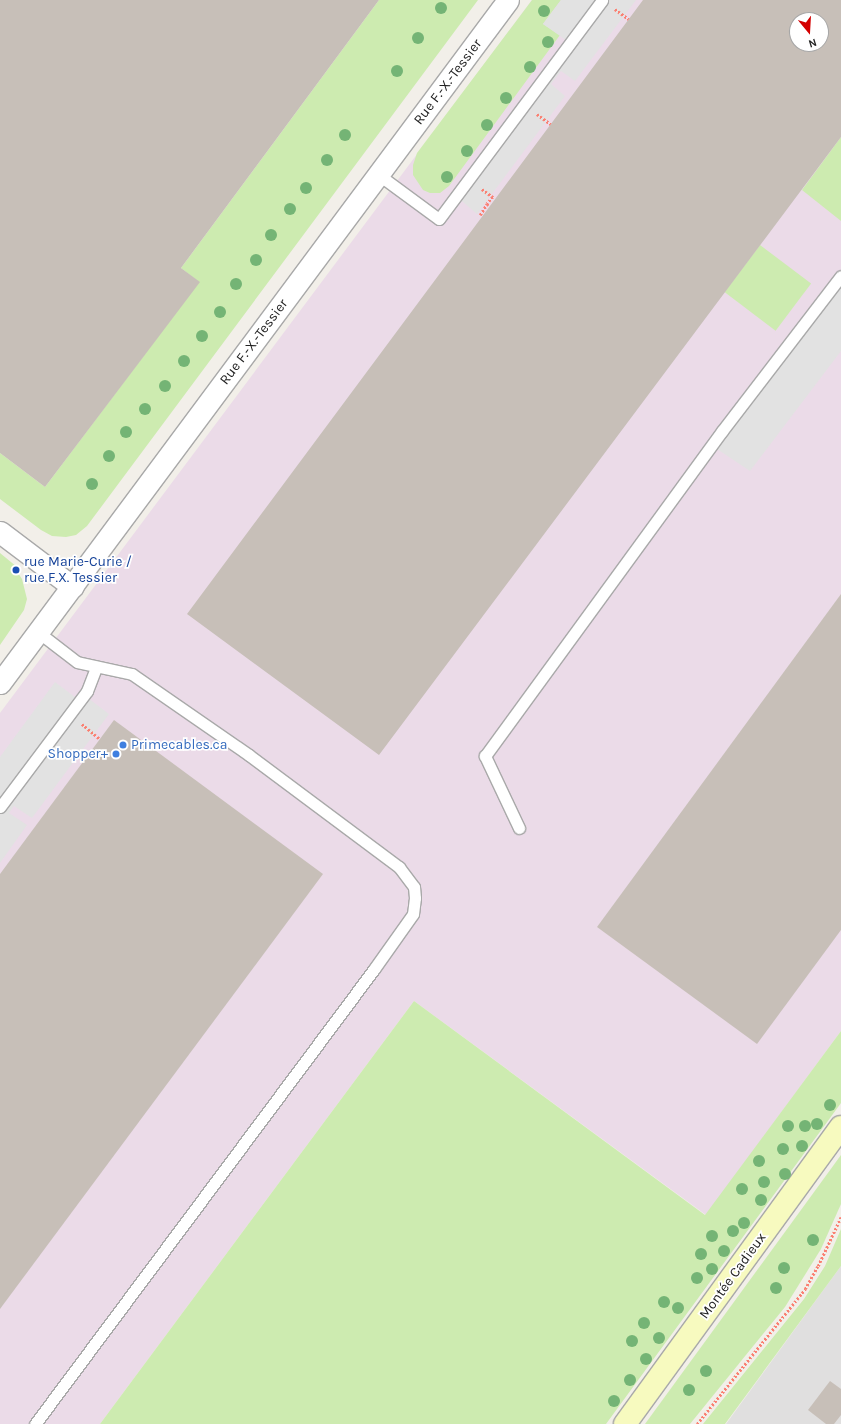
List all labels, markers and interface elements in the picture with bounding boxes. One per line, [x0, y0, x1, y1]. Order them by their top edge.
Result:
north arrow [789, 12, 829, 52]
street label: Rue F.-X.-Tessier [410, 36, 486, 128]
text: N [807, 36, 818, 50]
street label: Rue F.-X.-Tessier [216, 296, 292, 388]
place label: rue Marie-Curie / rue F.X. Tessier [24, 554, 132, 586]
marker: rue Marie-Curie / rue F.X. Tessier [11, 565, 21, 575]
place label: Primecables.ca [131, 737, 227, 753]
marker: Primecables.ca [118, 740, 128, 750]
place label: Shopper+ [47, 746, 108, 762]
marker: Shopper+ [111, 749, 121, 759]
street label: Montée Cadieux [696, 1230, 770, 1322]

